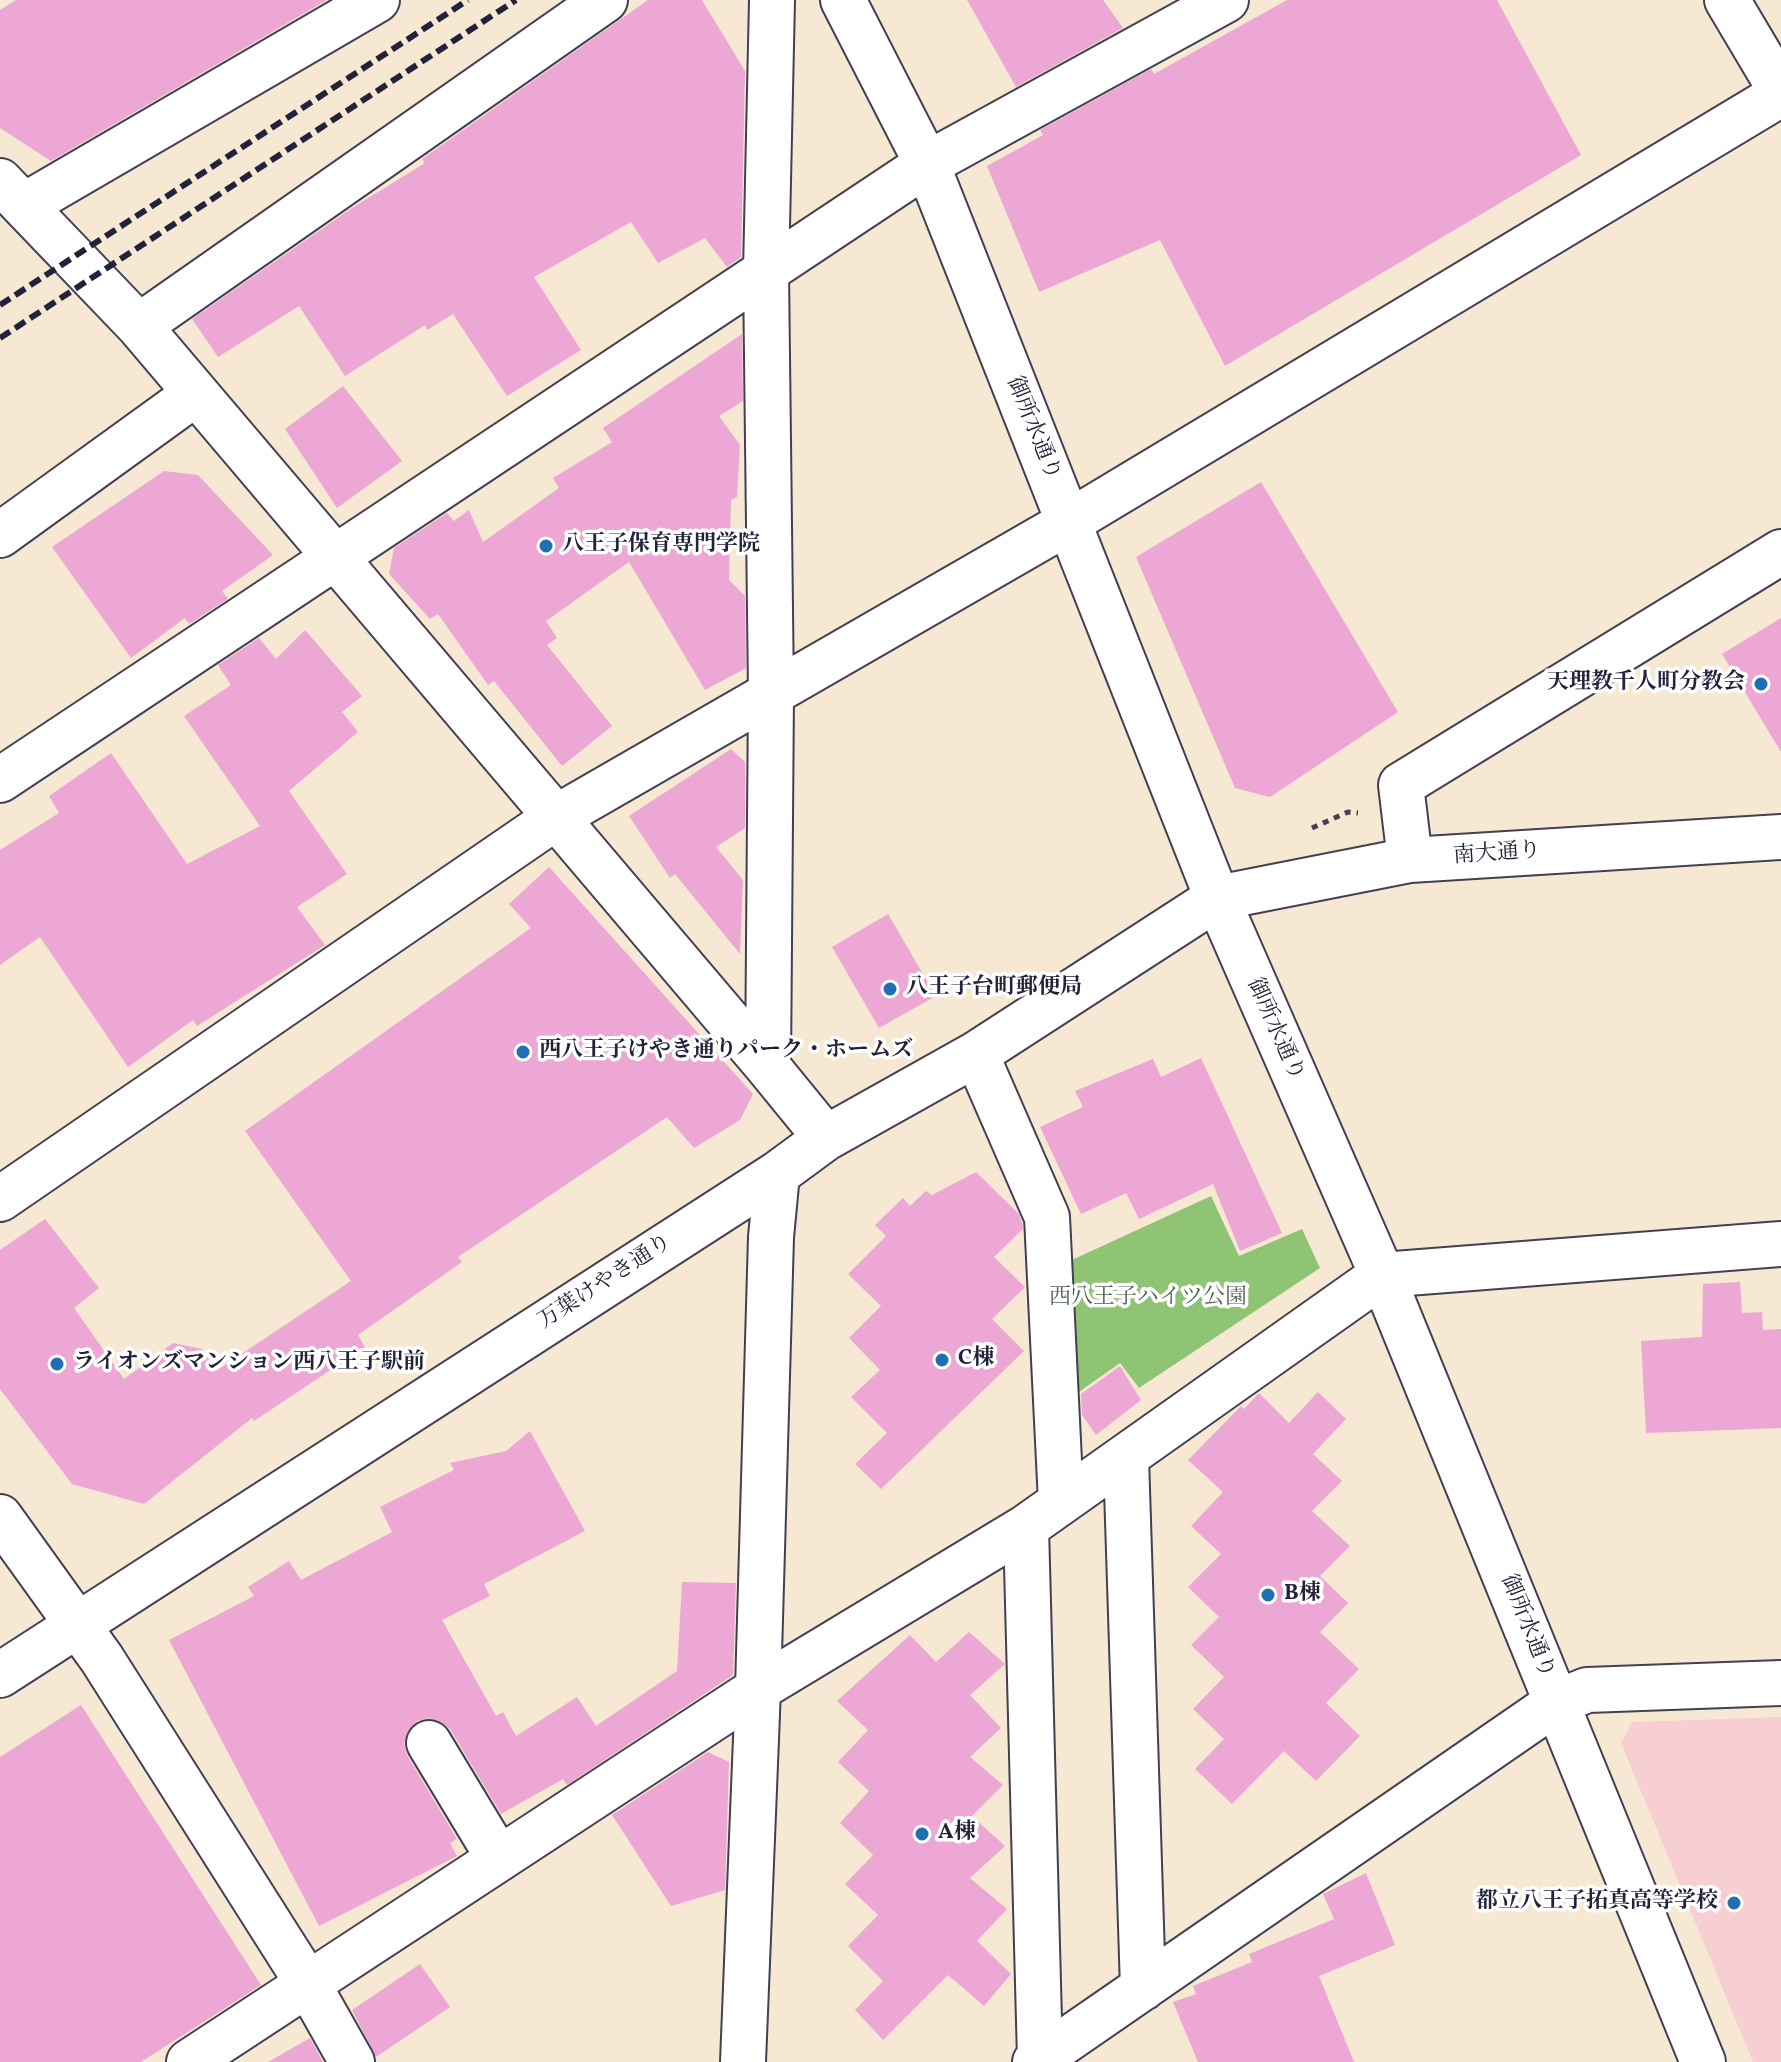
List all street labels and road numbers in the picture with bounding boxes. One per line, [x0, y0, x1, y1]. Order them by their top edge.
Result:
street label: 御所水通り [999, 373, 1065, 485]
street label: 南大通り [1452, 839, 1542, 871]
street label: 御所水通り [1240, 974, 1308, 1086]
street label: 万葉けやき通り [534, 1230, 678, 1336]
street label: 御所水通り [1493, 1571, 1559, 1683]

